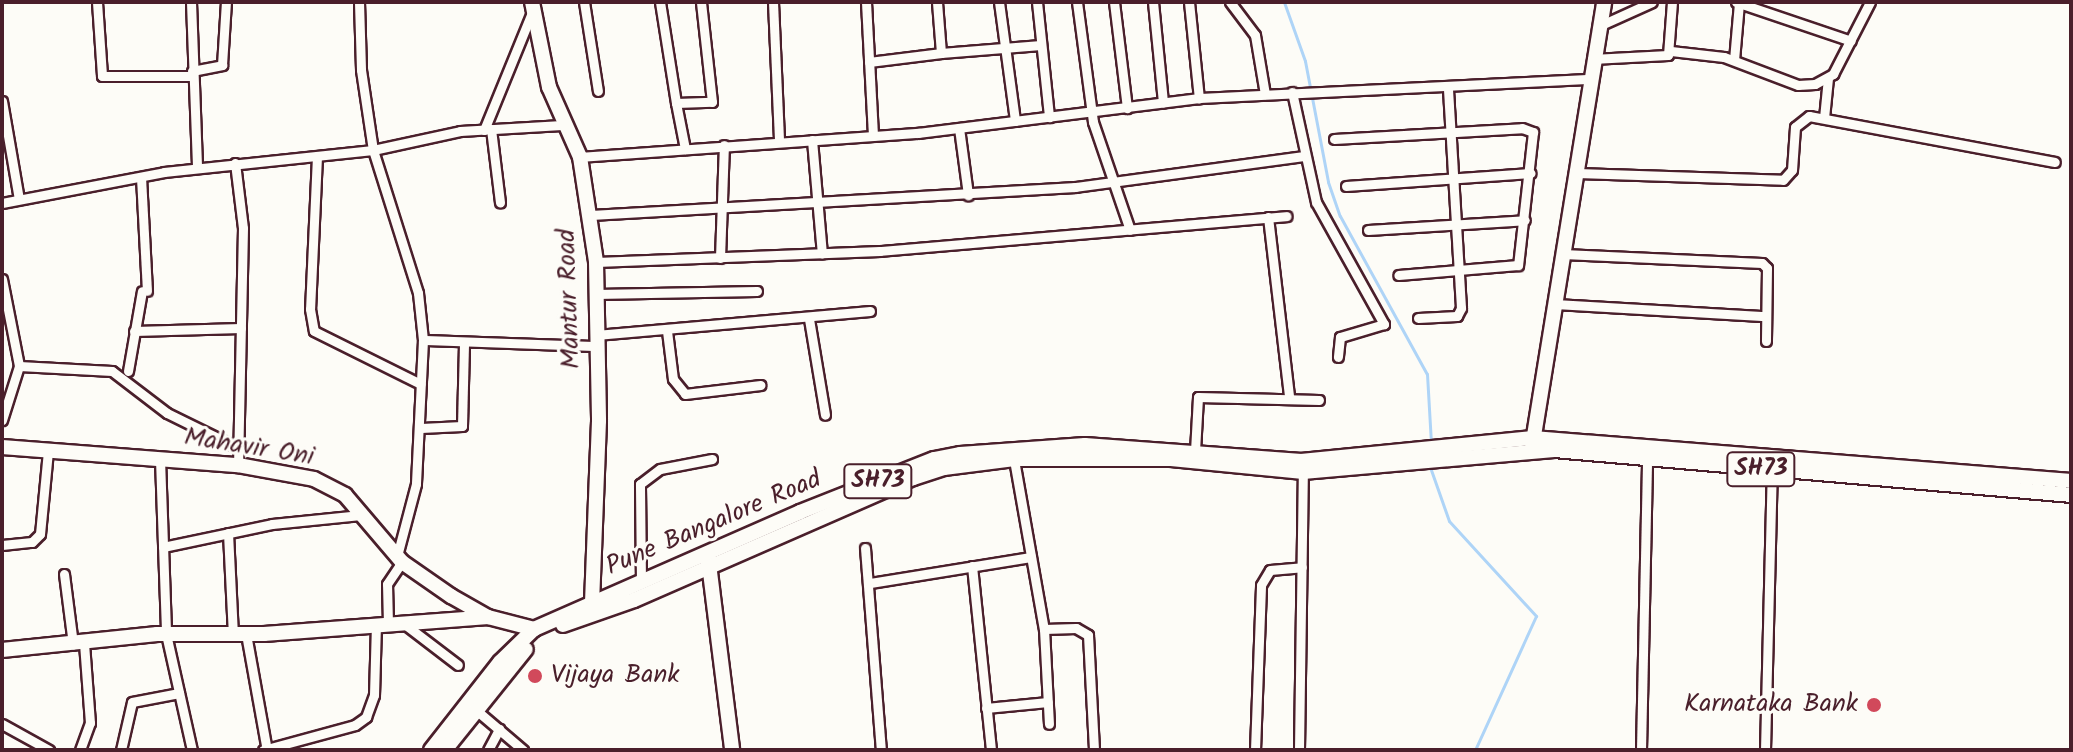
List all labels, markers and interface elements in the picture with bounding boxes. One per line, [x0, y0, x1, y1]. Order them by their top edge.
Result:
street label: Mantur Road [552, 228, 588, 370]
street label: Mahavir Oni [182, 422, 316, 474]
road number: SH73 [1725, 449, 1797, 489]
road number: SH73 [842, 461, 914, 501]
street label: Pune Bangalore Road [602, 465, 826, 583]
place label: Vijaya Bank [551, 660, 679, 692]
marker: Vijaya Bank [526, 667, 544, 685]
place label: Karnataka Bank [1684, 689, 1858, 721]
marker: Karnataka Bank [1865, 696, 1883, 714]

